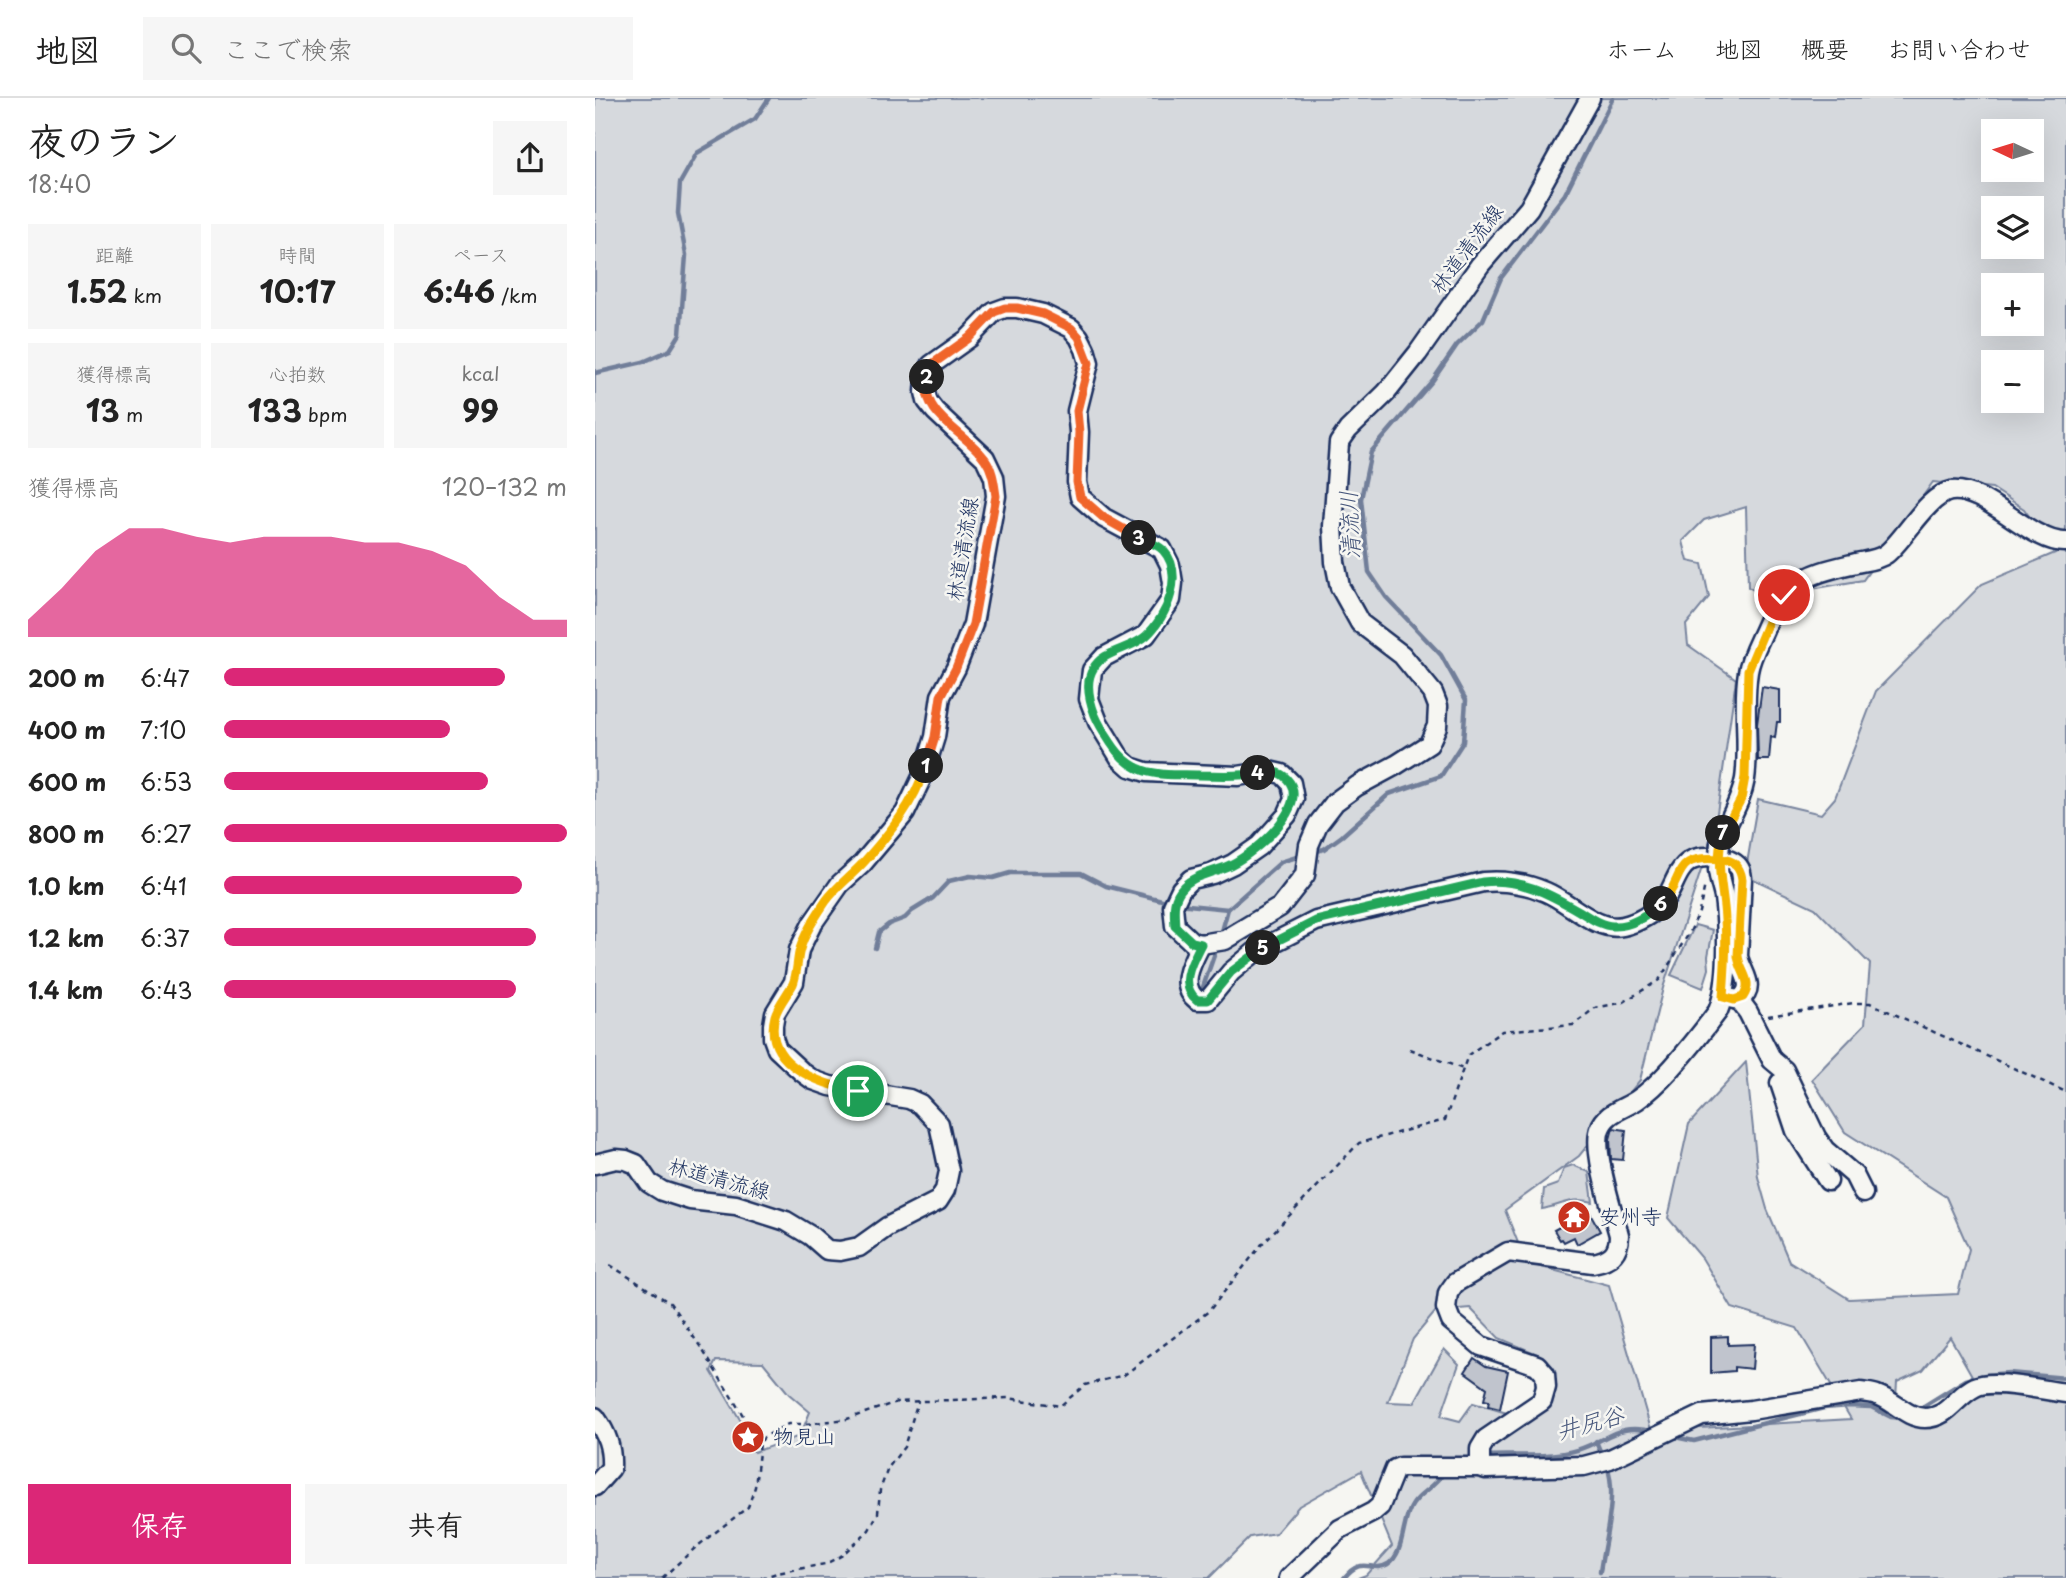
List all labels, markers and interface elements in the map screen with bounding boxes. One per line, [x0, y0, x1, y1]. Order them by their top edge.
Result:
search box [143, 17, 633, 80]
text: 地図 [35, 23, 101, 73]
icon: search [167, 29, 205, 67]
text: ここで検索 [223, 29, 353, 68]
text: ホーム [1606, 30, 1677, 66]
text: 地図 [1715, 30, 1763, 66]
text: 概要 [1801, 30, 1849, 66]
text: お問い合わせ [1887, 30, 2031, 66]
text: 夜のラン [28, 111, 180, 168]
north arrow [1981, 119, 2044, 182]
map controls [1981, 119, 2044, 413]
button: share [493, 121, 567, 195]
text: 18:40 [28, 166, 91, 201]
street label: 林道清流線 [1421, 196, 1510, 299]
button: layers [1981, 196, 2044, 259]
text: 距離 [95, 240, 134, 268]
text: 時間 [278, 240, 317, 268]
text: ペース [453, 240, 508, 268]
text: 1.52 [67, 268, 127, 313]
text: 10:17 [259, 268, 336, 313]
text: 6:46 [423, 268, 495, 313]
button: + [1981, 273, 2044, 336]
text: km [127, 281, 162, 309]
text: /km [495, 281, 538, 309]
button: − [1981, 350, 2044, 413]
text: 獲得標高 [76, 359, 153, 387]
text: 心拍数 [269, 359, 326, 387]
text: kcal [462, 359, 499, 387]
pin: 2 [909, 360, 945, 394]
text: 2 [920, 362, 933, 390]
text: 13 [86, 387, 120, 432]
text: 133 [248, 387, 302, 432]
text: 99 [462, 387, 499, 432]
text: m [120, 400, 143, 428]
text: bpm [302, 400, 347, 428]
text: 獲得標高 [28, 469, 120, 504]
text: 120–132 m [442, 469, 567, 504]
water label: 清流川 [1329, 490, 1368, 560]
street label: 林道清流線 [937, 494, 985, 603]
pin: 3 [1121, 520, 1157, 556]
text: 3 [1132, 523, 1145, 551]
pin [1754, 565, 1814, 625]
icon: check [1765, 576, 1803, 614]
text: 200 m [28, 660, 105, 695]
text: 6:47 [140, 660, 190, 695]
text: 400 m [28, 712, 106, 747]
text: 7:10 [140, 712, 186, 747]
pin: 1 [909, 748, 943, 784]
text: 1 [921, 751, 930, 779]
pin: 4 [1241, 756, 1275, 790]
text: 4 [1251, 758, 1264, 786]
text: 600 m [28, 764, 106, 799]
text: 6:53 [140, 764, 192, 799]
text: 800 m [28, 816, 105, 851]
text: 6:27 [140, 816, 191, 851]
pin: 7 [1705, 816, 1741, 850]
text: 7 [1717, 818, 1728, 846]
text: 1.0 km [28, 868, 105, 903]
text: 6:41 [140, 868, 187, 903]
pin: 6 [1643, 886, 1679, 922]
text: 6 [1654, 889, 1667, 917]
text: 1.2 km [28, 920, 104, 955]
text: 6:37 [140, 920, 190, 955]
pin: 5 [1245, 930, 1281, 966]
text: 5 [1256, 933, 1269, 961]
text: 1.4 km [28, 972, 103, 1007]
text: 6:43 [140, 972, 193, 1007]
pin [828, 1061, 888, 1121]
icon: arrive [839, 1072, 877, 1110]
street label: 林道清流線 [665, 1148, 774, 1206]
temple icon: 安州寺 [1555, 1198, 1593, 1236]
place label: 安州寺 [1599, 1199, 1662, 1231]
water label: 井尻谷 [1552, 1395, 1628, 1447]
place icon: 物見山 [729, 1418, 767, 1456]
place label: 物見山 [773, 1419, 836, 1451]
button: 保存 [28, 1484, 291, 1564]
button: 共有 [305, 1484, 567, 1564]

